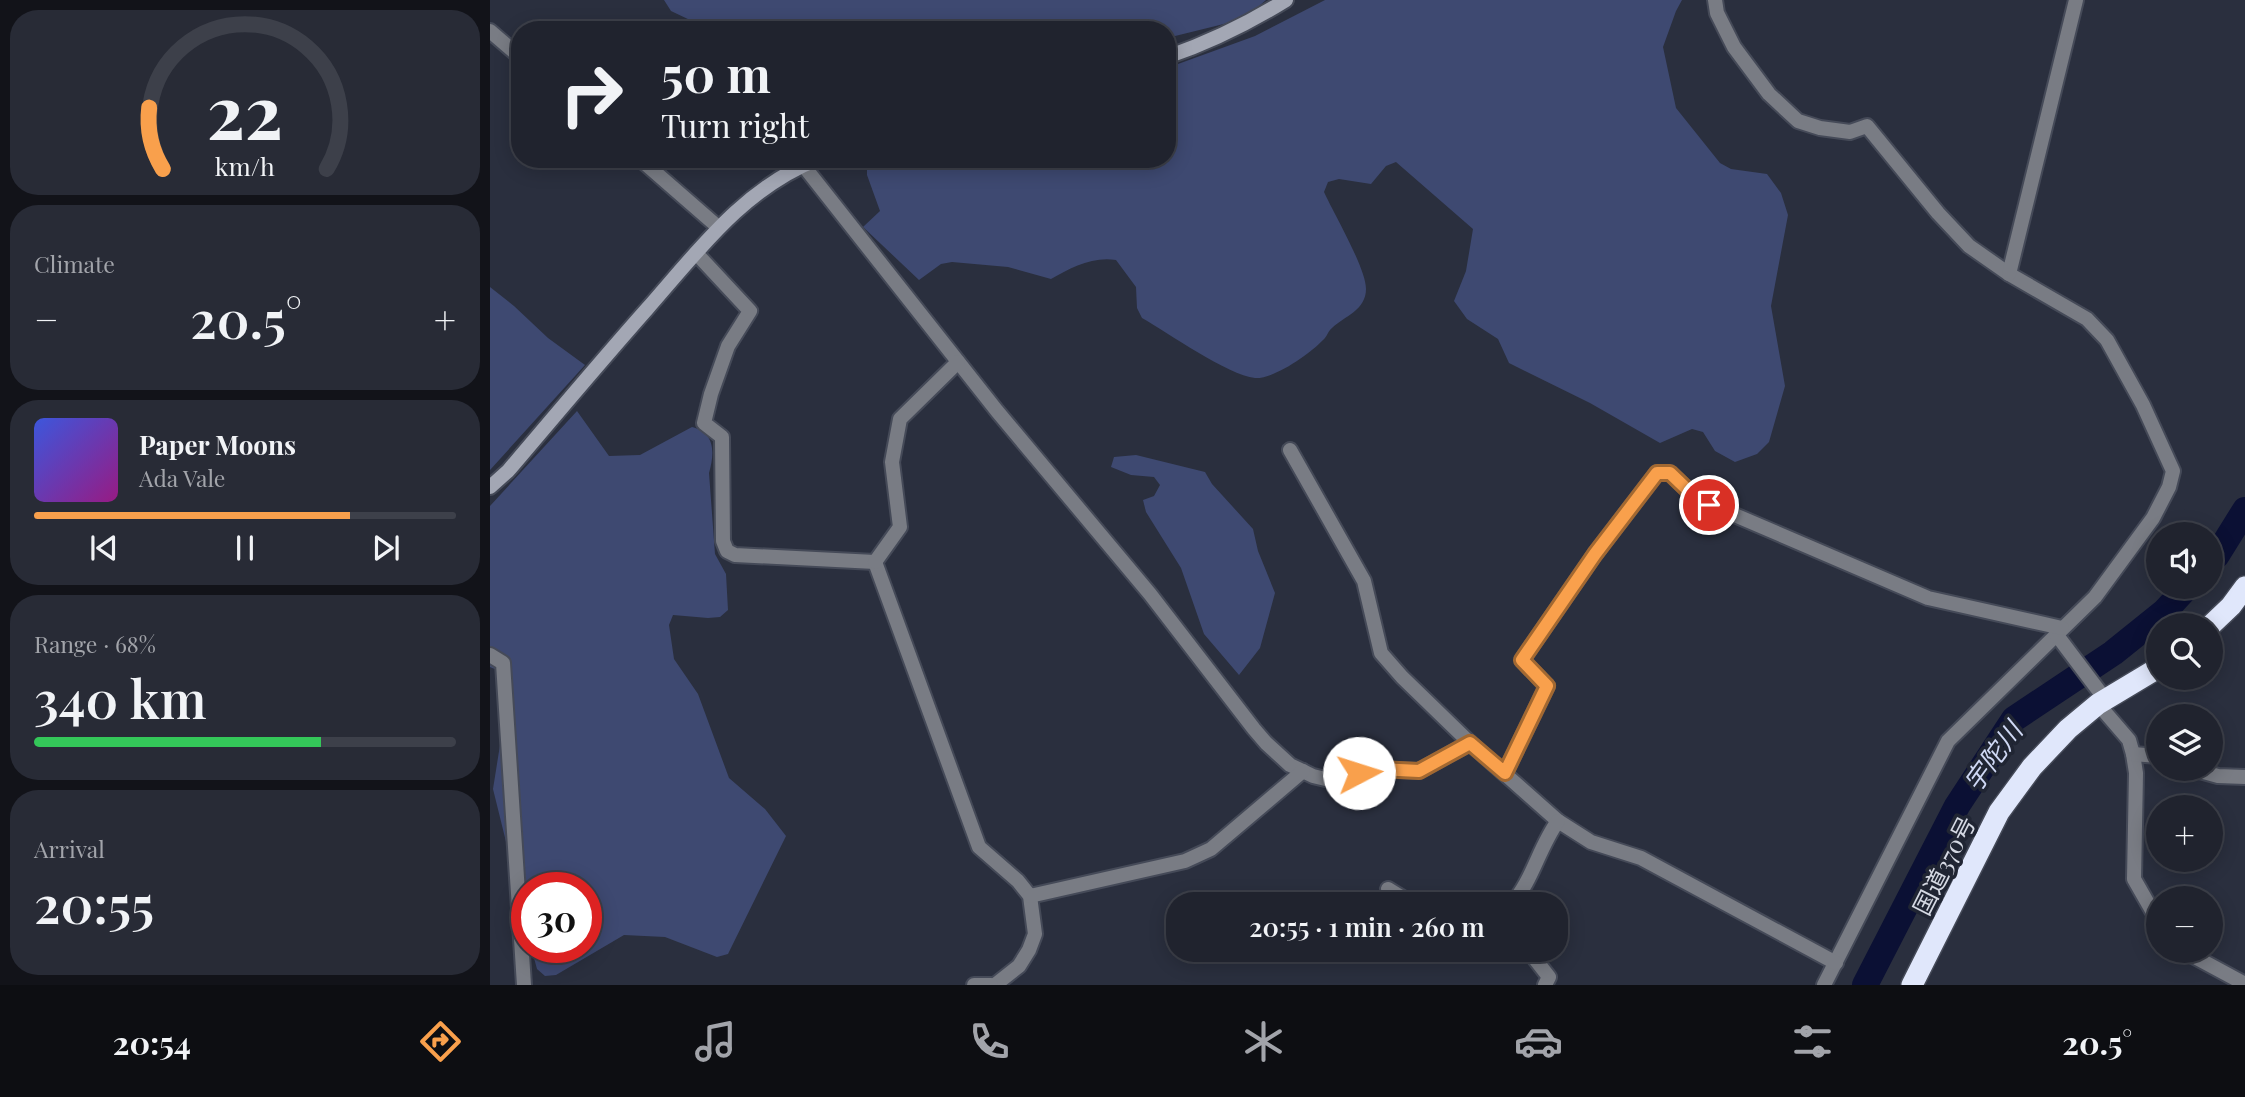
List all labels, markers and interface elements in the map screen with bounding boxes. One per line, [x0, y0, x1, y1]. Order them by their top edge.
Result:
text: 50 m [661, 40, 771, 105]
icon: right [546, 49, 637, 140]
text: 22 [207, 60, 283, 157]
text: Turn right [661, 103, 809, 146]
text: km/h [215, 148, 275, 181]
text: Climate [34, 248, 115, 279]
text: 20.5° [190, 283, 302, 352]
text: − [34, 293, 59, 344]
text: + [434, 293, 456, 344]
text: Paper Moons [139, 427, 296, 462]
text: Ada Vale [139, 462, 226, 493]
pin [1679, 475, 1739, 535]
icon: arrive [1690, 486, 1728, 524]
map controls [2146, 522, 2223, 963]
button: sound [2146, 522, 2223, 599]
icon: previous [85, 529, 123, 567]
icon: pause [226, 529, 264, 567]
icon: next [367, 529, 405, 567]
button: search [2146, 613, 2223, 690]
text: Range · 68% [34, 628, 156, 659]
text: 340 km [34, 663, 206, 732]
button: layers [2146, 704, 2223, 781]
water label: 宇陀川 [1955, 712, 2031, 798]
position arrow [1322, 736, 1396, 810]
button: + [2146, 795, 2223, 872]
street label: 国道370号 [1904, 810, 1982, 920]
text: Arrival [34, 833, 105, 864]
text: 20:55 [34, 868, 154, 937]
speed limit sign: 30 [511, 872, 602, 963]
button: − [2146, 886, 2223, 963]
text: 20:55 · 1 min · 260 m [1249, 909, 1485, 944]
icon: directions [416, 1017, 465, 1066]
icon: music [691, 1017, 740, 1066]
icon: phone [965, 1017, 1014, 1066]
icon: climate [1239, 1017, 1288, 1066]
icon: car [1514, 1017, 1563, 1066]
icon: filters [1788, 1017, 1837, 1066]
text: 20:54 [113, 1020, 191, 1063]
text: 20.5° [2062, 1020, 2132, 1063]

